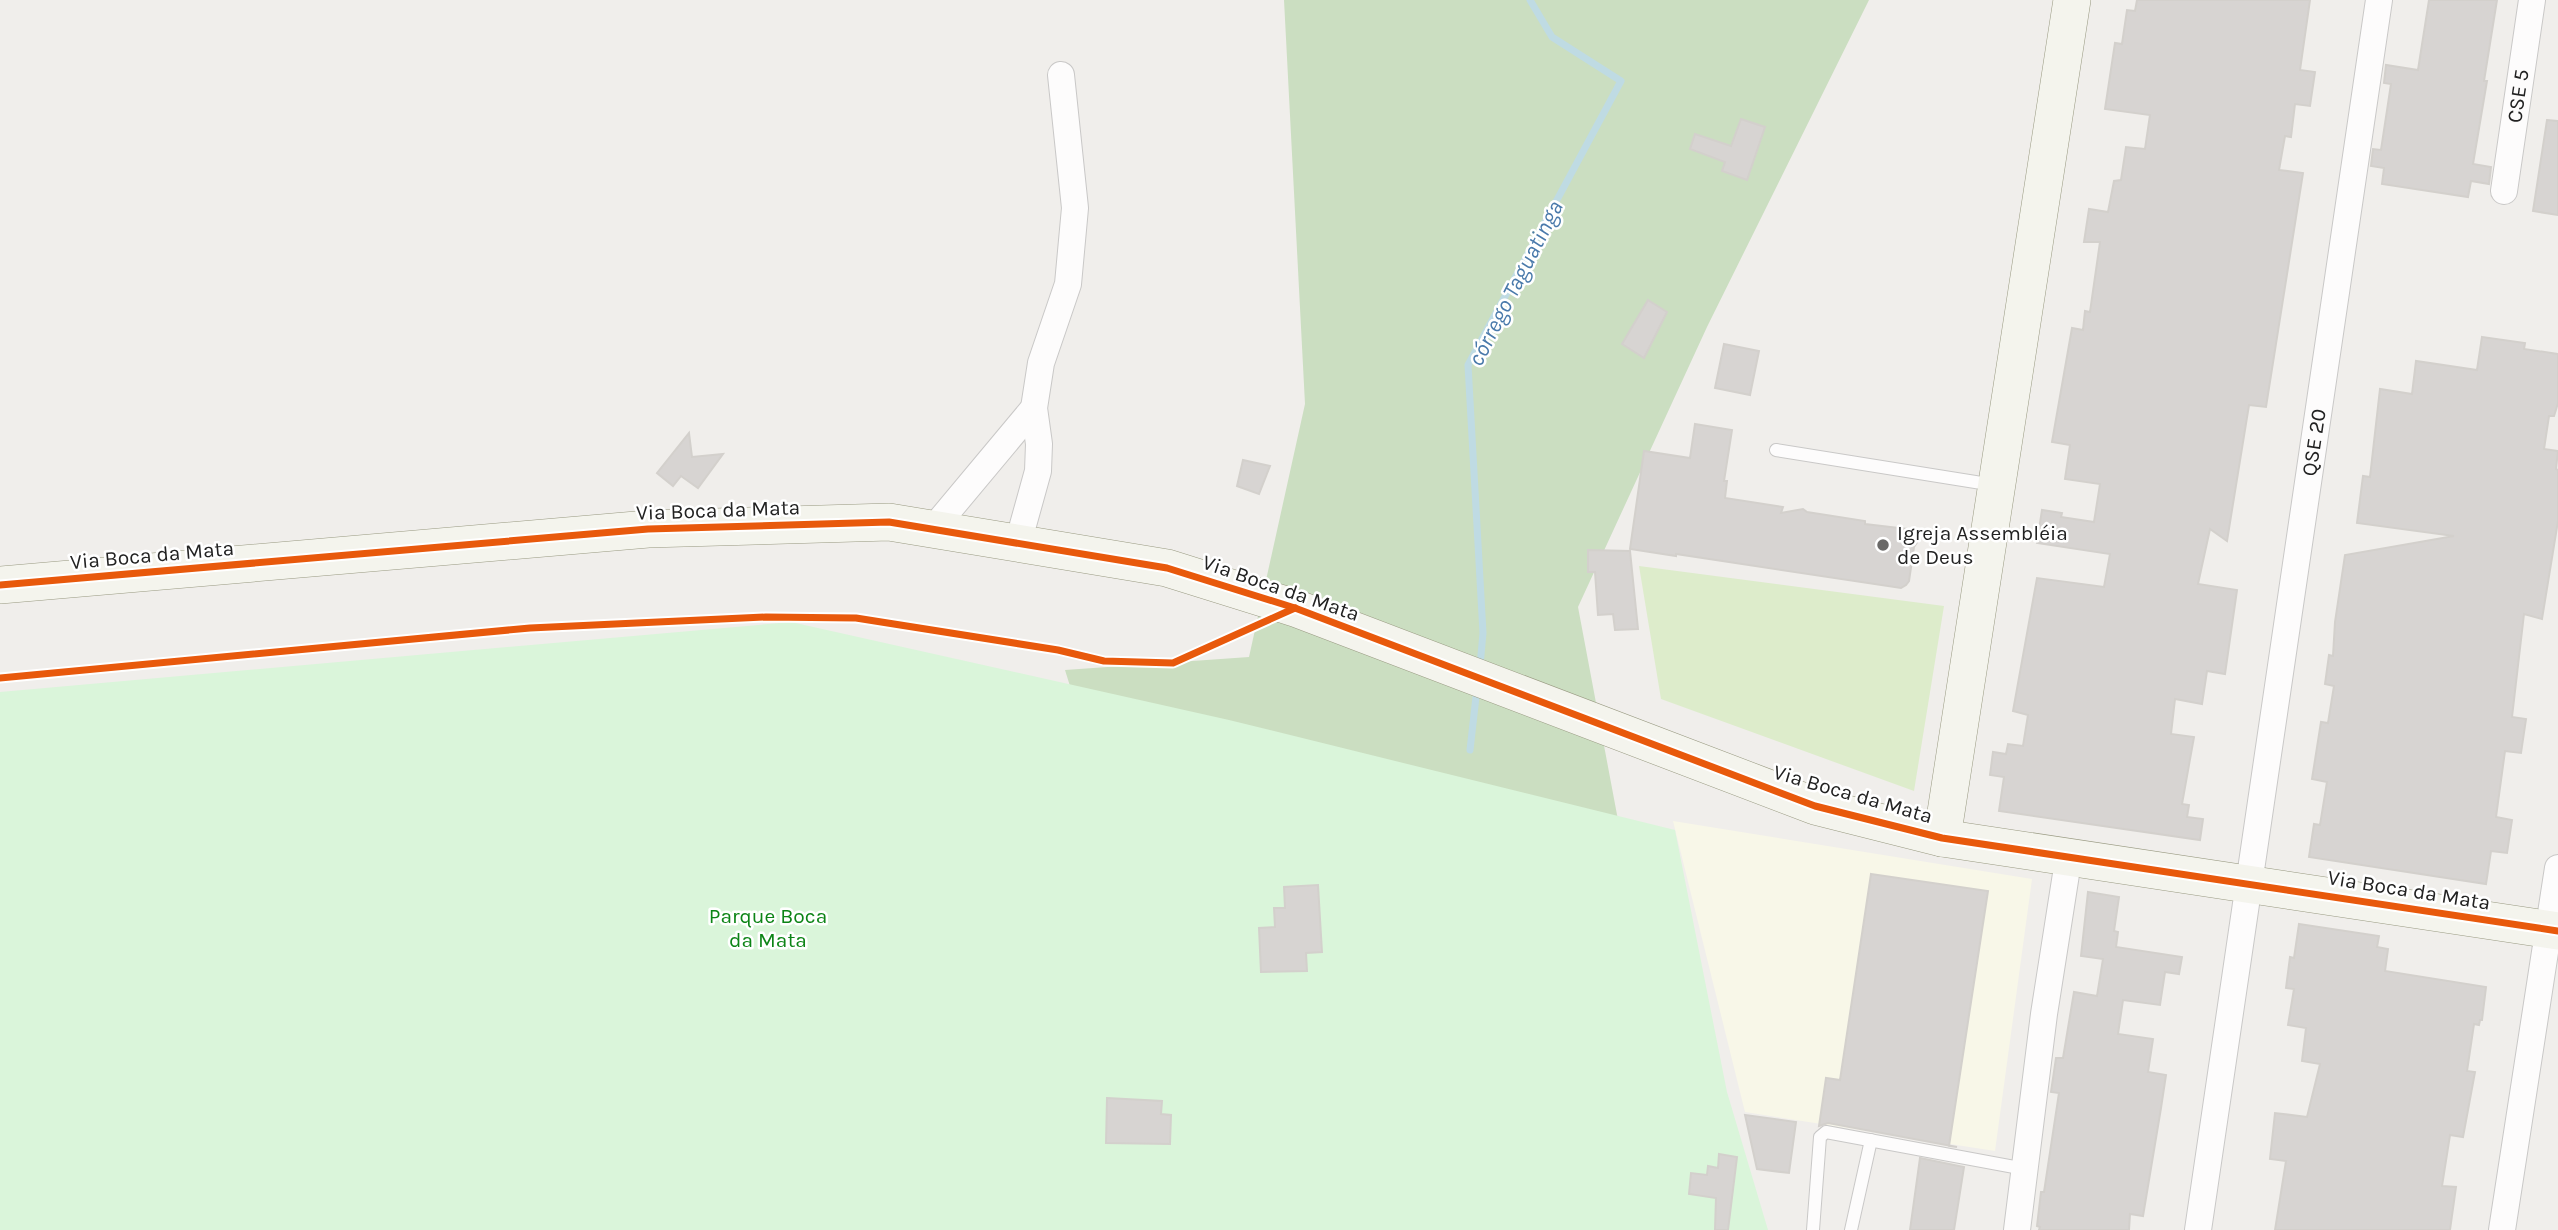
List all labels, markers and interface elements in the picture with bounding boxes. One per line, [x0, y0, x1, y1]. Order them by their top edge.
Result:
street label: CSE 5 [2502, 67, 2534, 125]
water label: córrego Taguatinga [1462, 196, 1569, 370]
street label: QSE 20 [2297, 407, 2331, 478]
street label: Via Boca da Mata [635, 495, 801, 525]
place label: Igreja Assembléia de Deus [1897, 521, 2068, 569]
street label: Via Boca da Mata [69, 536, 235, 574]
marker: Igreja Assembléia de Deus [1875, 537, 1891, 553]
street label: Via Boca da Mata [1199, 550, 1363, 626]
street label: Via Boca da Mata [1771, 760, 1935, 828]
street label: Via Boca da Mata [2326, 865, 2492, 915]
park label: Parque Boca da Mata [709, 904, 827, 952]

